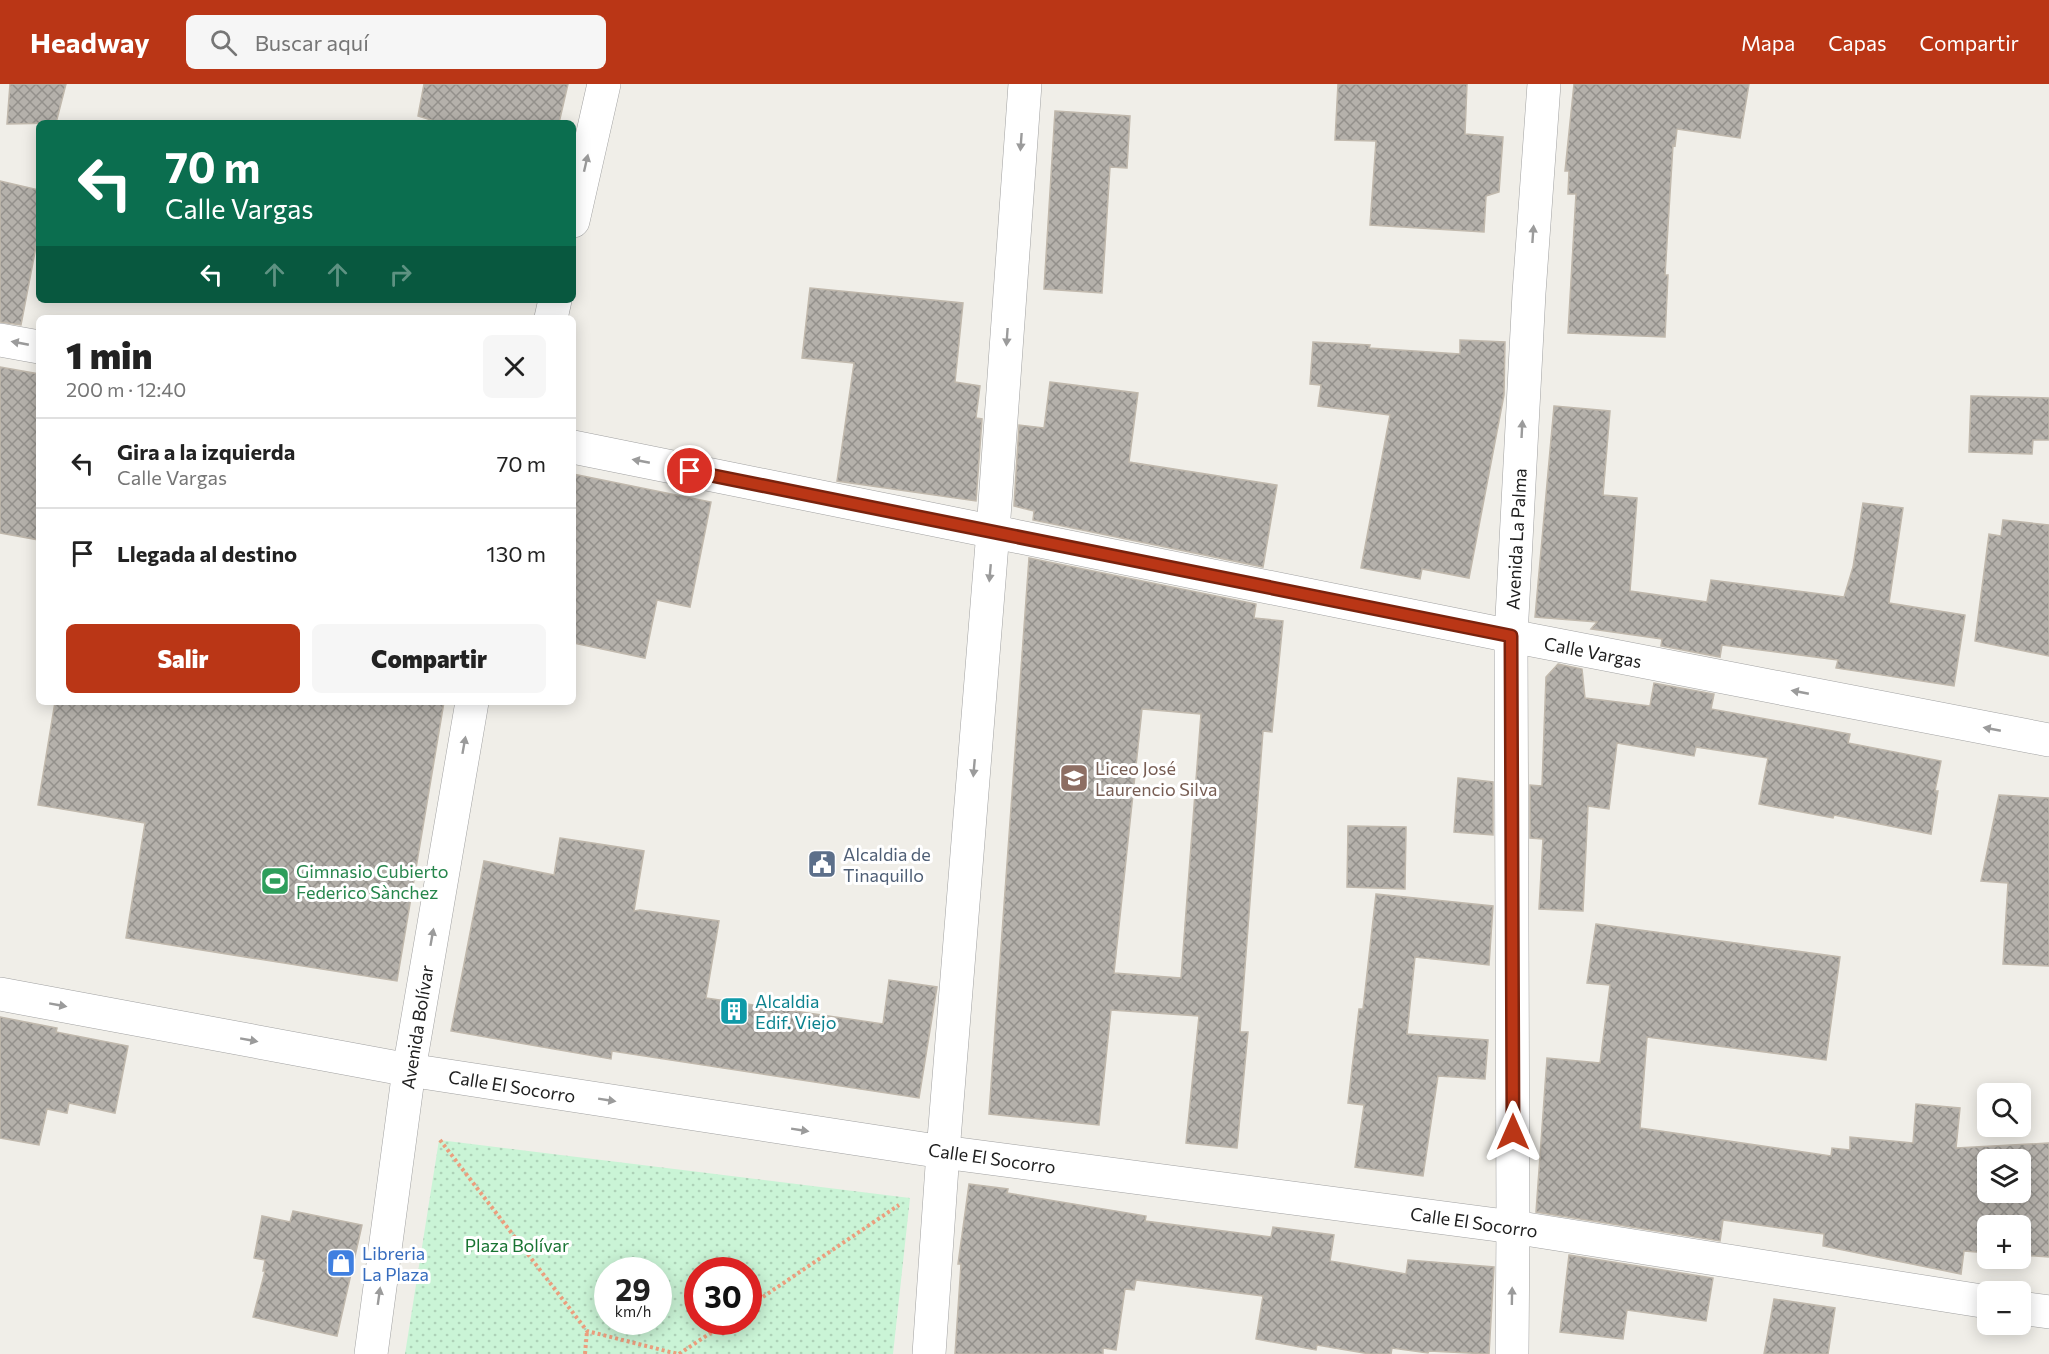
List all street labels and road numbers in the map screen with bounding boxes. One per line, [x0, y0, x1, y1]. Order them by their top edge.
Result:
street label: Avenida La Palma [1501, 468, 1531, 610]
street label: Calle Vargas [1542, 632, 1644, 672]
street label: Avenida Bolívar [396, 963, 438, 1091]
street label: Calle El Socorro [447, 1065, 577, 1107]
street label: Calle El Socorro [927, 1138, 1057, 1178]
street label: Calle El Socorro [1409, 1202, 1539, 1242]

